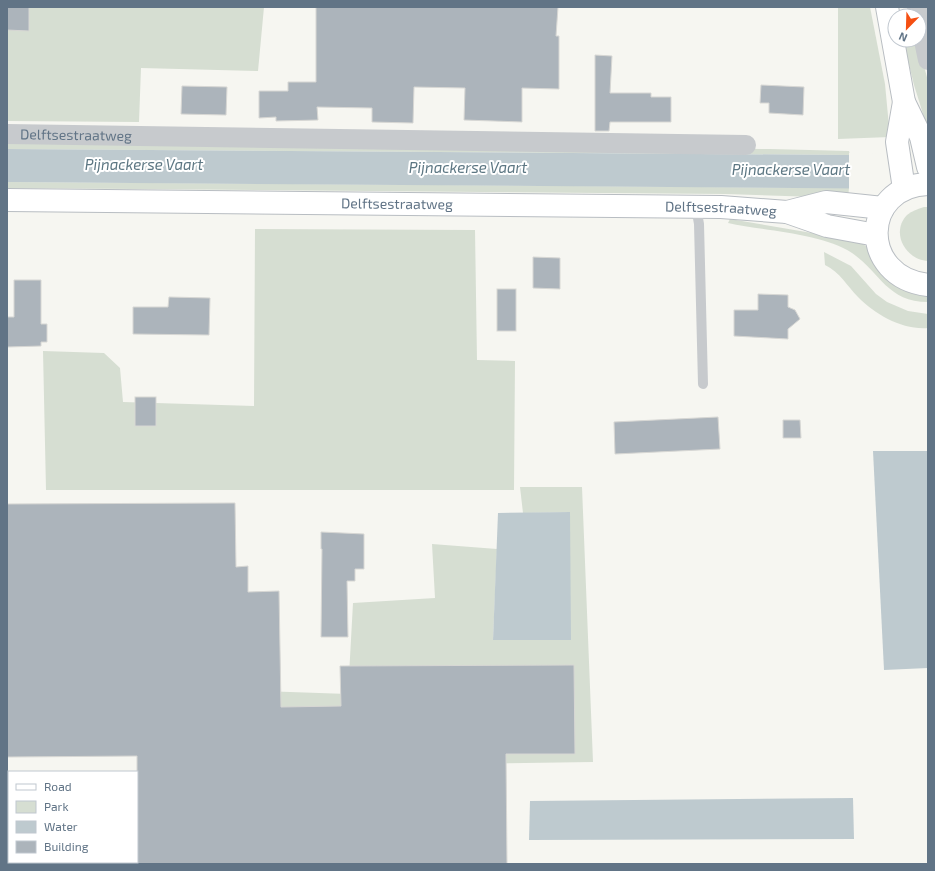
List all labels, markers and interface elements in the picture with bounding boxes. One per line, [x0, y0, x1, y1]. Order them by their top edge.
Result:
north arrow [887, 8, 927, 48]
text: N [897, 30, 909, 45]
street label: Delftsestraatweg [20, 125, 132, 144]
water label: Pijnackerse Vaart [85, 155, 204, 174]
water label: Pijnackerse Vaart [409, 158, 528, 177]
water label: Pijnackerse Vaart [732, 160, 851, 179]
street label: Delftsestraatweg [341, 194, 453, 212]
street label: Delftsestraatweg [665, 197, 778, 219]
legend [8, 771, 138, 863]
text: Road [44, 779, 72, 793]
text: Park [44, 799, 69, 813]
text: Water [44, 819, 78, 833]
text: Building [44, 839, 89, 853]

